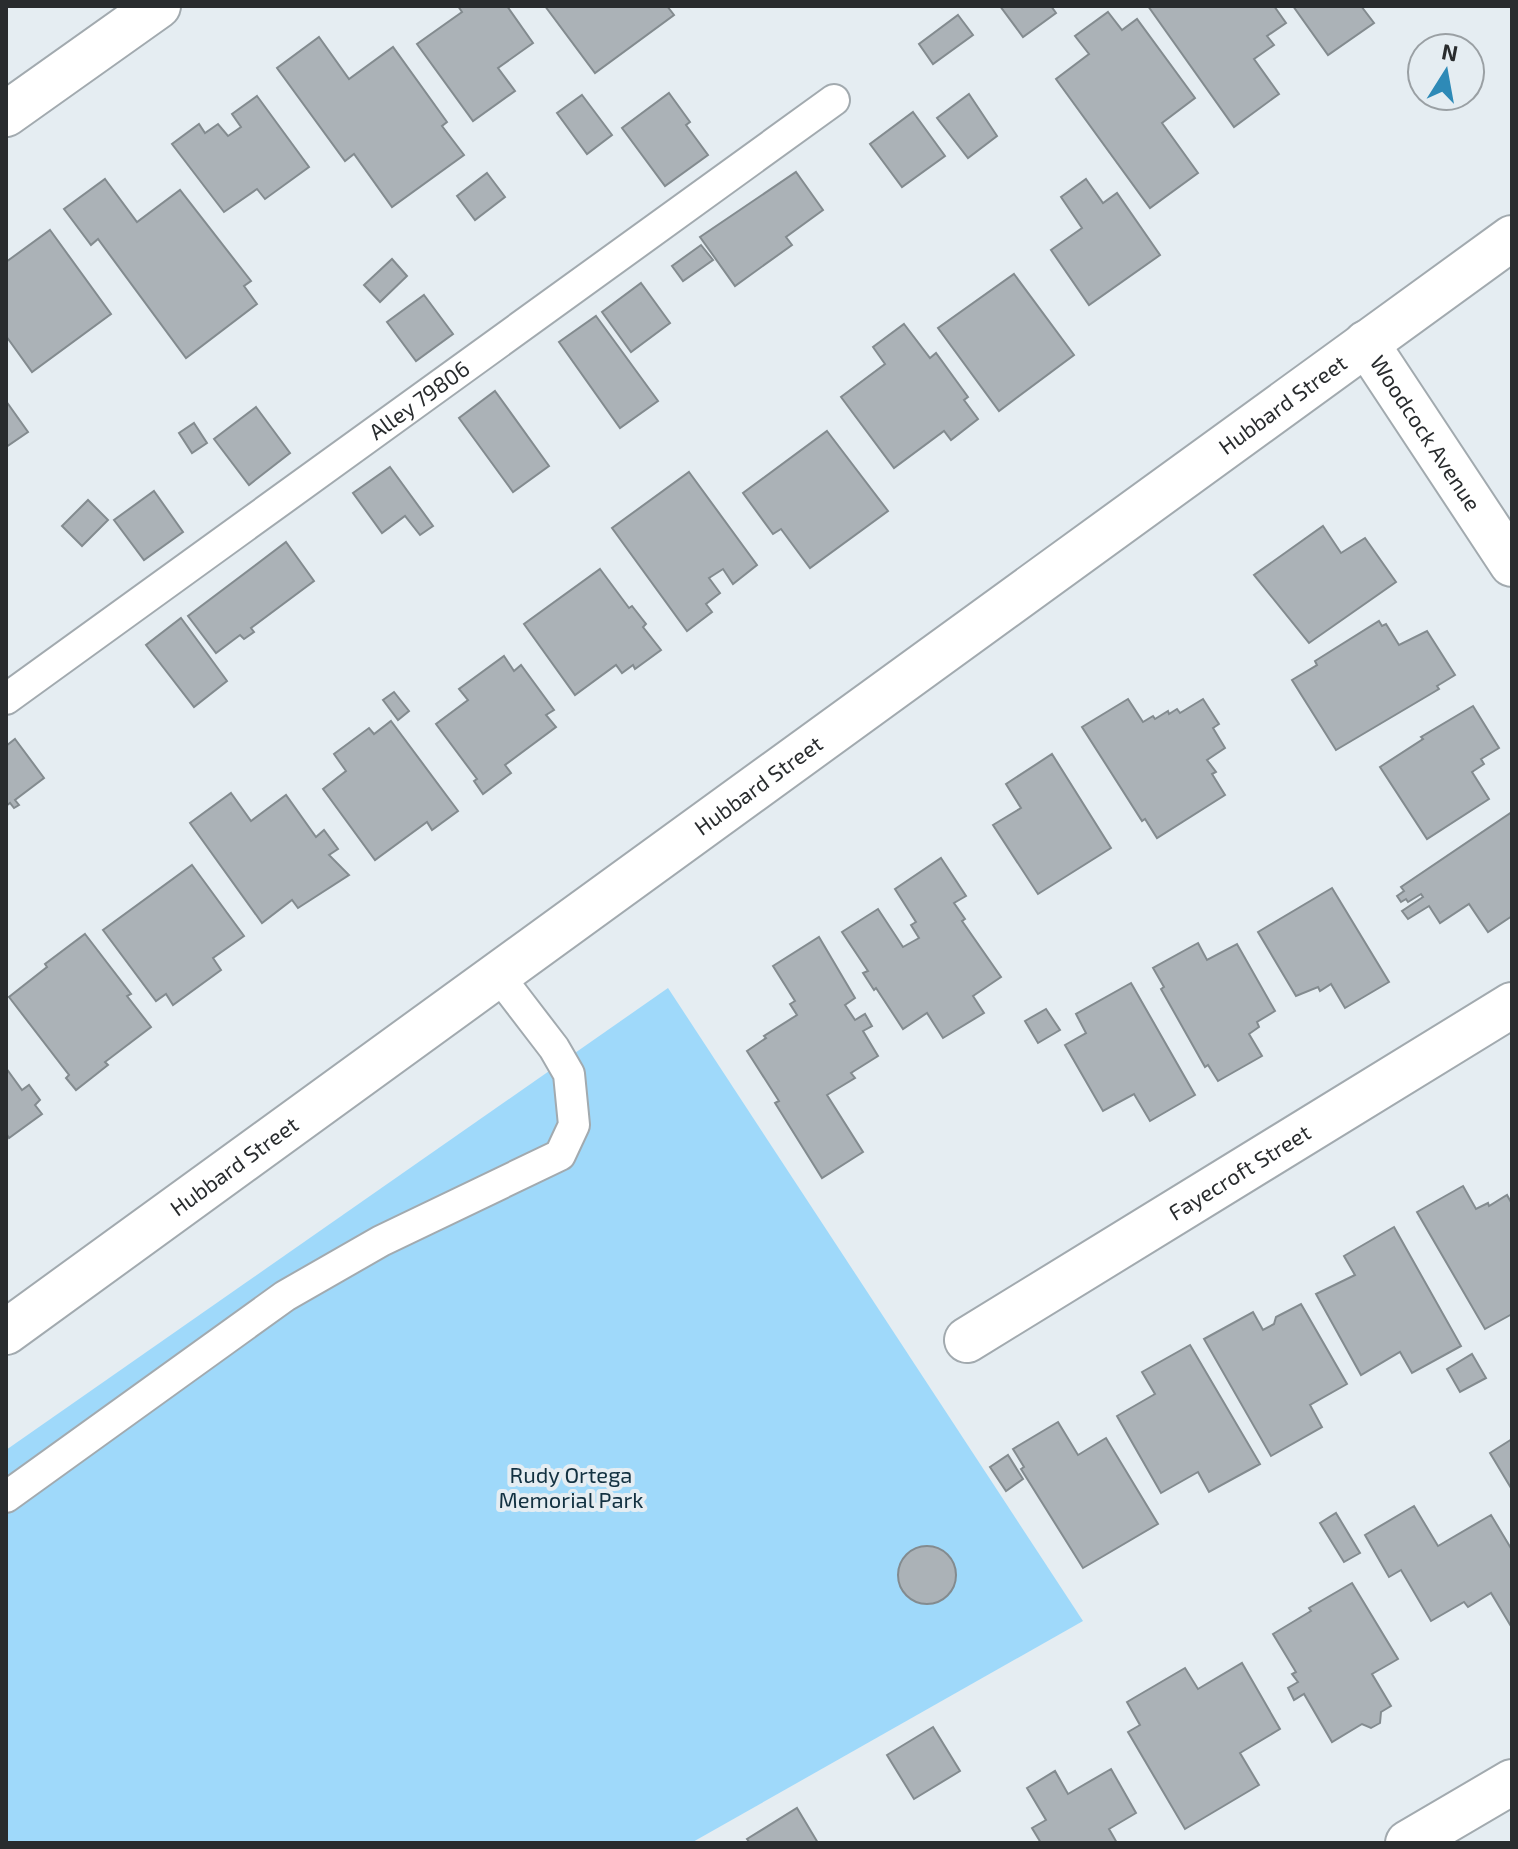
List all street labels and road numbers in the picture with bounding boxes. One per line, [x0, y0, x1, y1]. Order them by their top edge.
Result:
street label: Hubbard Street [1213, 349, 1351, 459]
street label: Woodcock Avenue [1366, 350, 1487, 515]
street label: Alley 79806 [363, 354, 474, 444]
street label: Hubbard Street [689, 729, 827, 840]
street label: Hubbard Street [165, 1110, 303, 1221]
street label: Fayecroft Street [1164, 1118, 1315, 1225]

